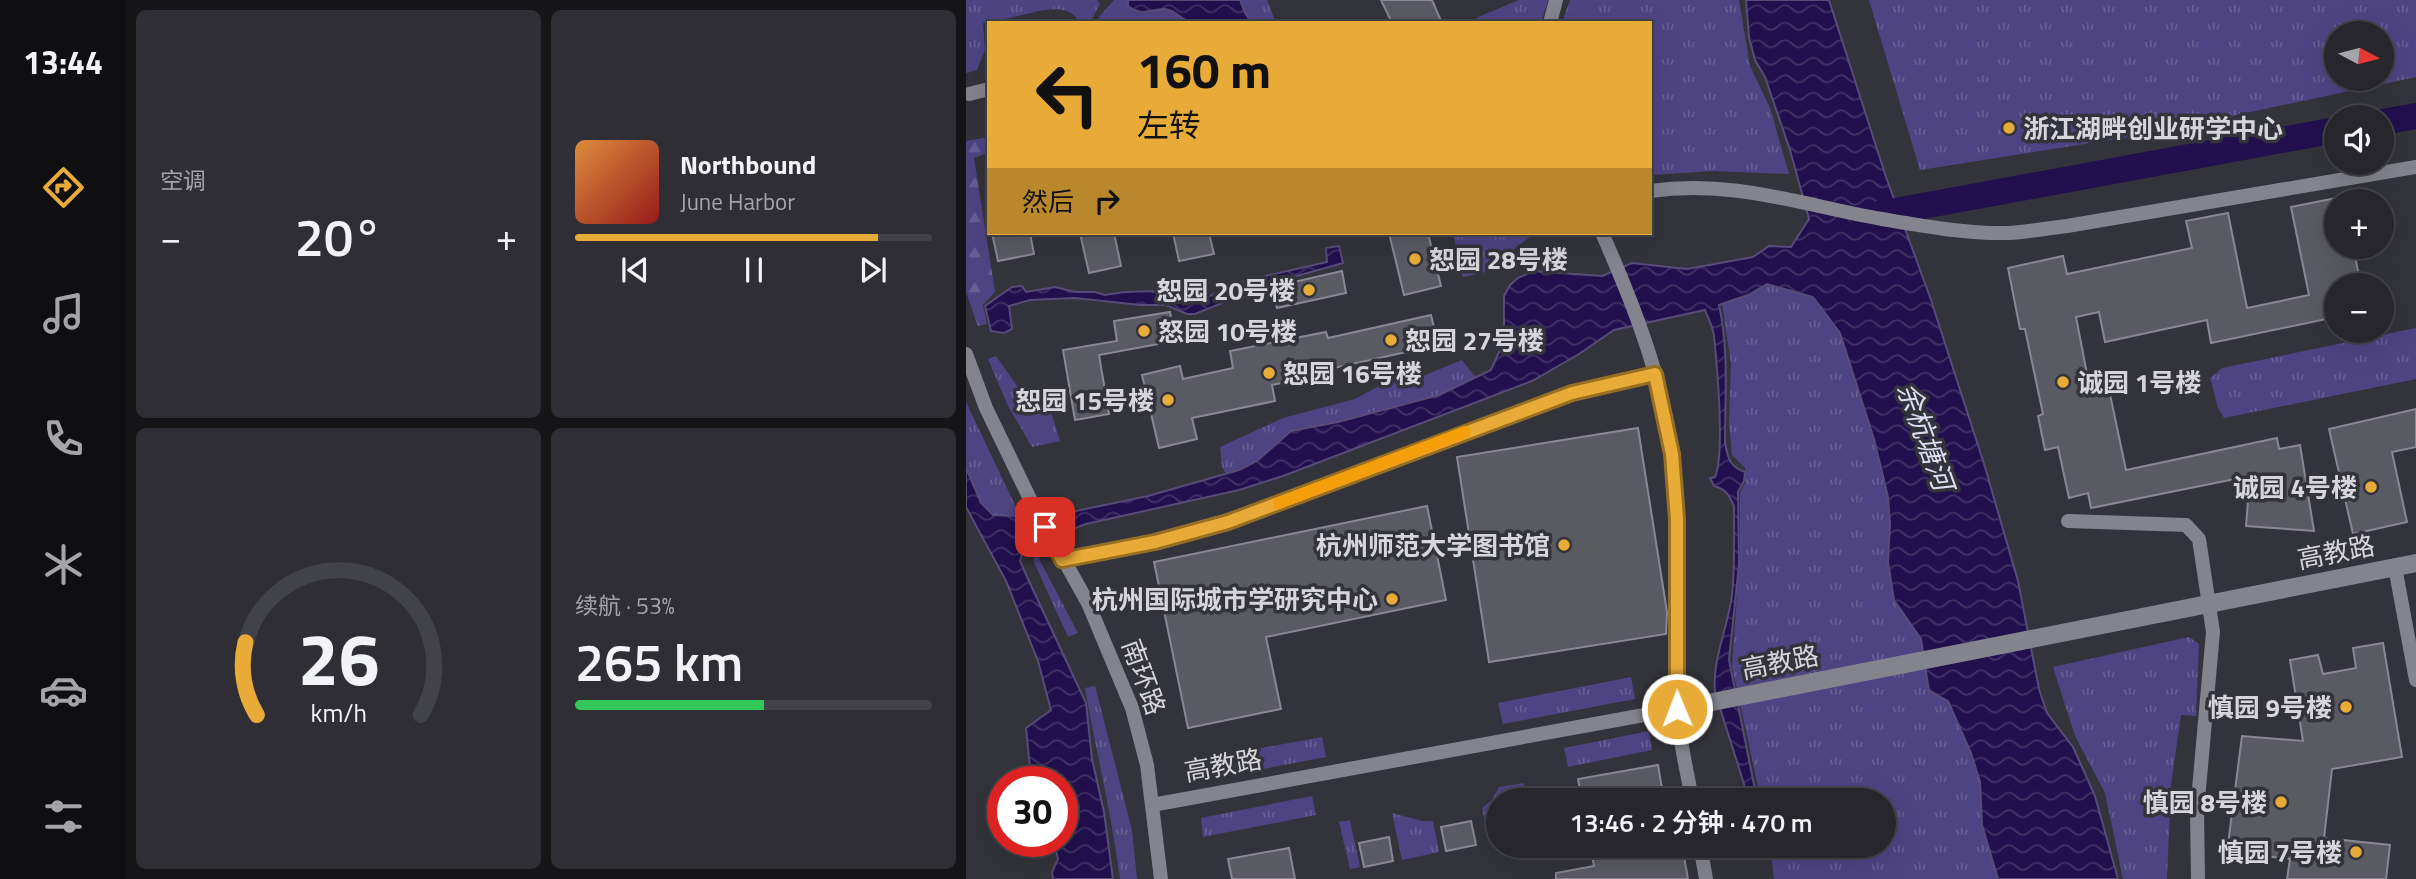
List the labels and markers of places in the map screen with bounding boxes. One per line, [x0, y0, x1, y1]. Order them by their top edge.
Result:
place label: 浙江湖畔创业研学中心 [2023, 109, 2283, 148]
marker: 浙江湖畔创业研学中心 [2001, 120, 2017, 136]
place label: 恕园 28号楼 [1429, 240, 1568, 279]
marker: 恕园 28号楼 [1407, 251, 1423, 267]
place label: 恕园 20号楼 [1156, 271, 1295, 310]
marker: 恕园 20号楼 [1301, 282, 1317, 298]
place label: 怒园 10号楼 [1158, 312, 1297, 351]
place label: 恕园 27号楼 [1405, 321, 1544, 360]
marker: 怒园 10号楼 [1136, 323, 1152, 339]
marker: 恕园 27号楼 [1383, 332, 1399, 348]
place label: 恕园 16号楼 [1283, 354, 1422, 393]
place label: 诚园 1号楼 [2077, 363, 2201, 402]
marker: 恕园 16号楼 [1261, 365, 1277, 381]
marker: 诚园 1号楼 [2055, 374, 2071, 390]
place label: 恕园 15号楼 [1015, 381, 1154, 420]
marker: 恕园 15号楼 [1160, 392, 1176, 408]
place label: 诚园 4号楼 [2233, 468, 2357, 507]
marker: 诚园 4号楼 [2363, 479, 2379, 495]
pin [1015, 497, 1075, 557]
place label: 杭州师范大学图书馆 [1316, 526, 1550, 565]
marker: 杭州师范大学图书馆 [1556, 537, 1572, 553]
place label: 杭州国际城市学研究中心 [1092, 580, 1378, 619]
marker: 杭州国际城市学研究中心 [1384, 591, 1400, 607]
place label: 慎园 9号楼 [2208, 688, 2332, 727]
marker: 慎园 9号楼 [2338, 699, 2354, 715]
place label: 慎园 8号楼 [2143, 783, 2267, 822]
marker: 慎园 8号楼 [2273, 794, 2289, 810]
place label: 慎园 7号楼 [2218, 833, 2342, 872]
marker: 慎园 7号楼 [2348, 844, 2364, 860]

